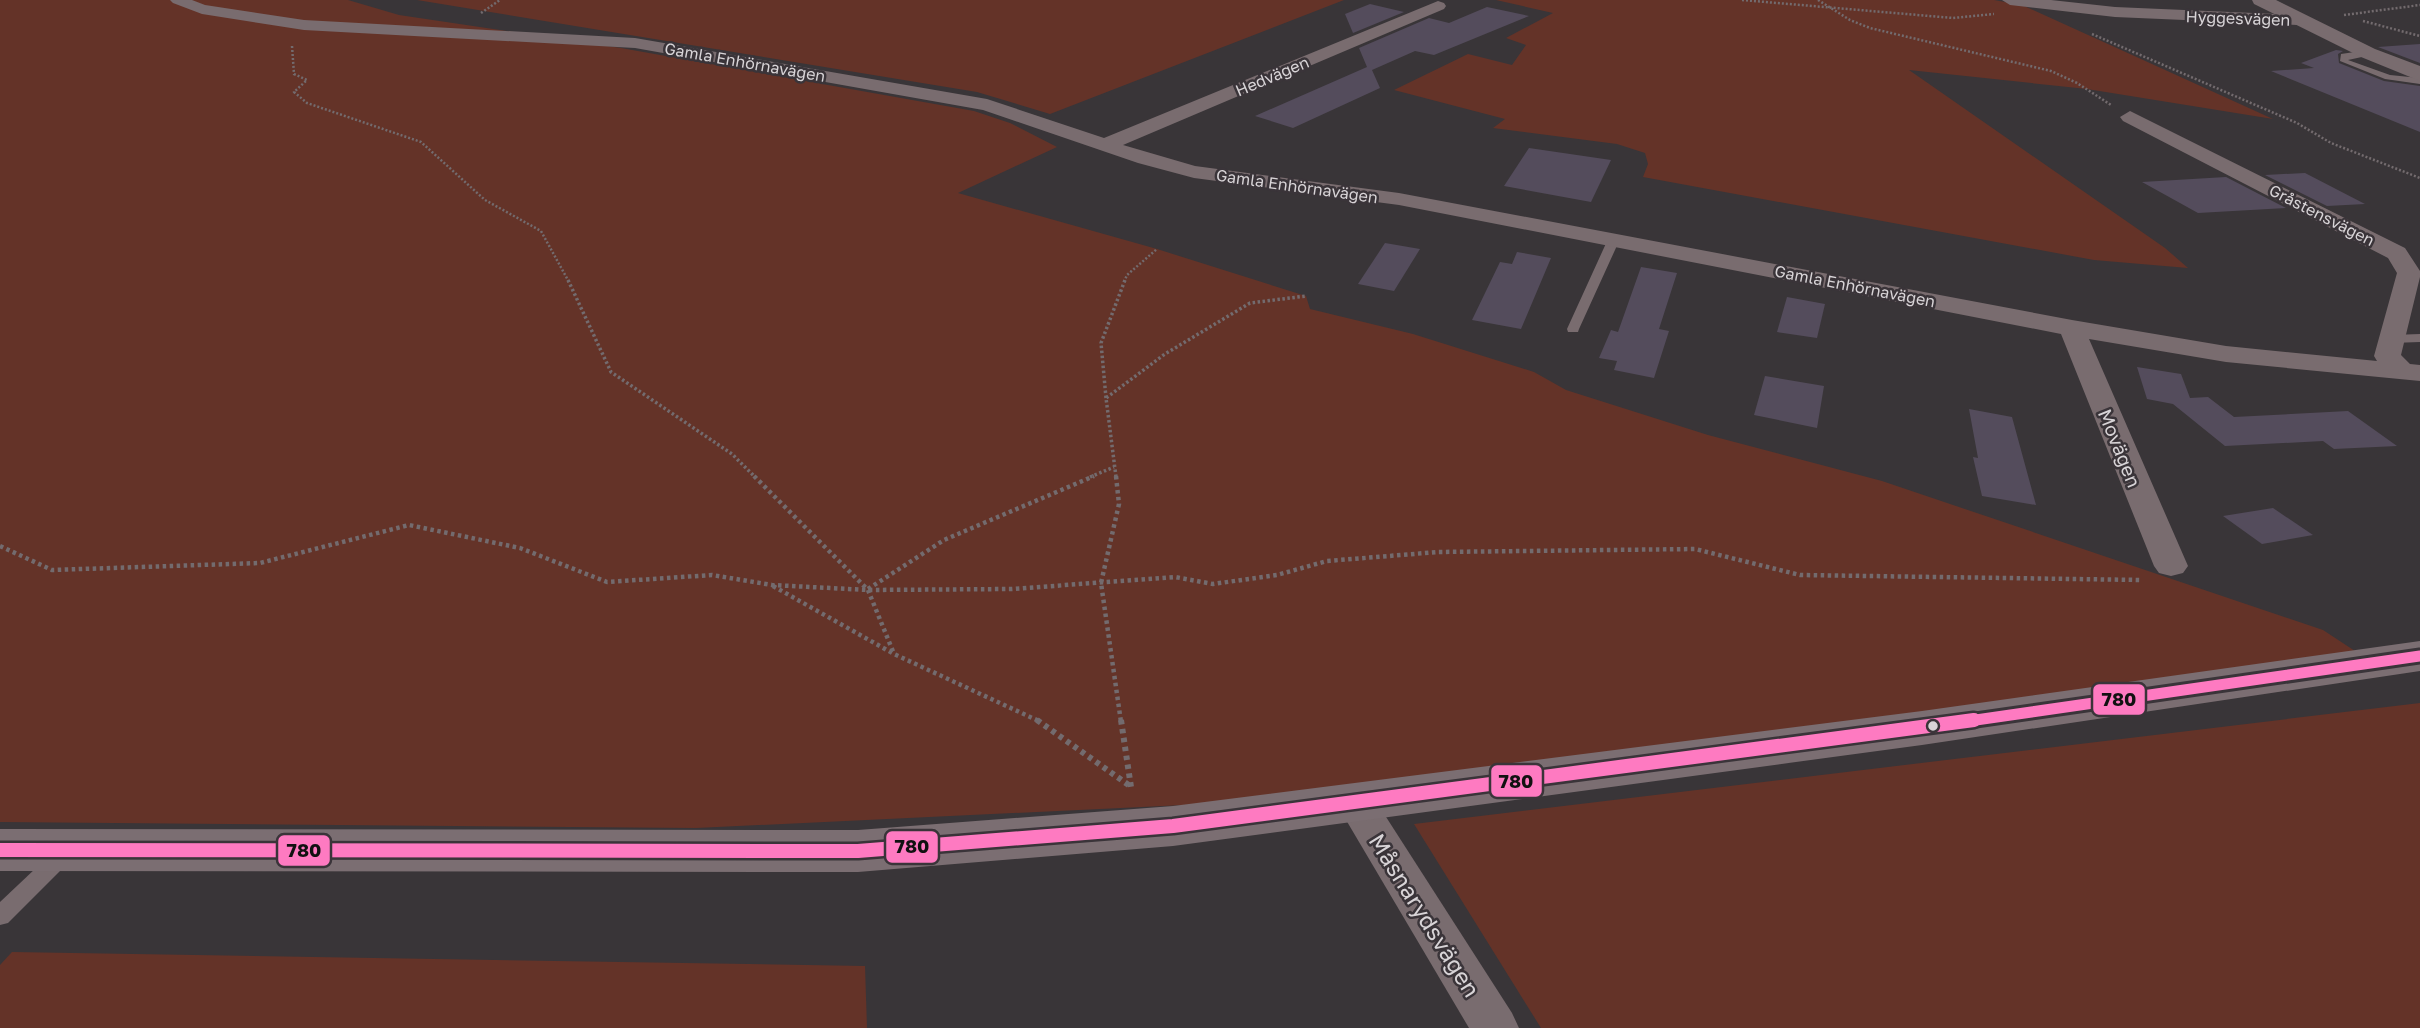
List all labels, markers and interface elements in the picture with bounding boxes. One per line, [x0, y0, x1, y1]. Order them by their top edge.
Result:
street label: Hyggesvägen [2185, 6, 2291, 30]
street label: Gamla Enhörnavägen [663, 38, 827, 86]
street label: Hedvägen [1232, 52, 1312, 100]
street label: Gamla Enhörnavägen [1215, 165, 1379, 207]
street label: Gråstensvägen [2266, 180, 2378, 250]
street label: Gamla Enhörnavägen [1773, 261, 1937, 311]
street label: Movägen [2094, 405, 2146, 491]
line badge: 780 [2092, 683, 2146, 716]
text: 780 [2102, 687, 2136, 710]
unlabelled marker [1926, 719, 1940, 733]
line badge: 780 [1490, 764, 1543, 798]
text: 780 [1499, 769, 1533, 792]
street label: Måsnarydsvägen [1363, 828, 1487, 1002]
line badge: 780 [885, 830, 939, 864]
line badge: 780 [277, 834, 331, 867]
text: 780 [895, 834, 929, 857]
text: 780 [287, 838, 321, 861]

